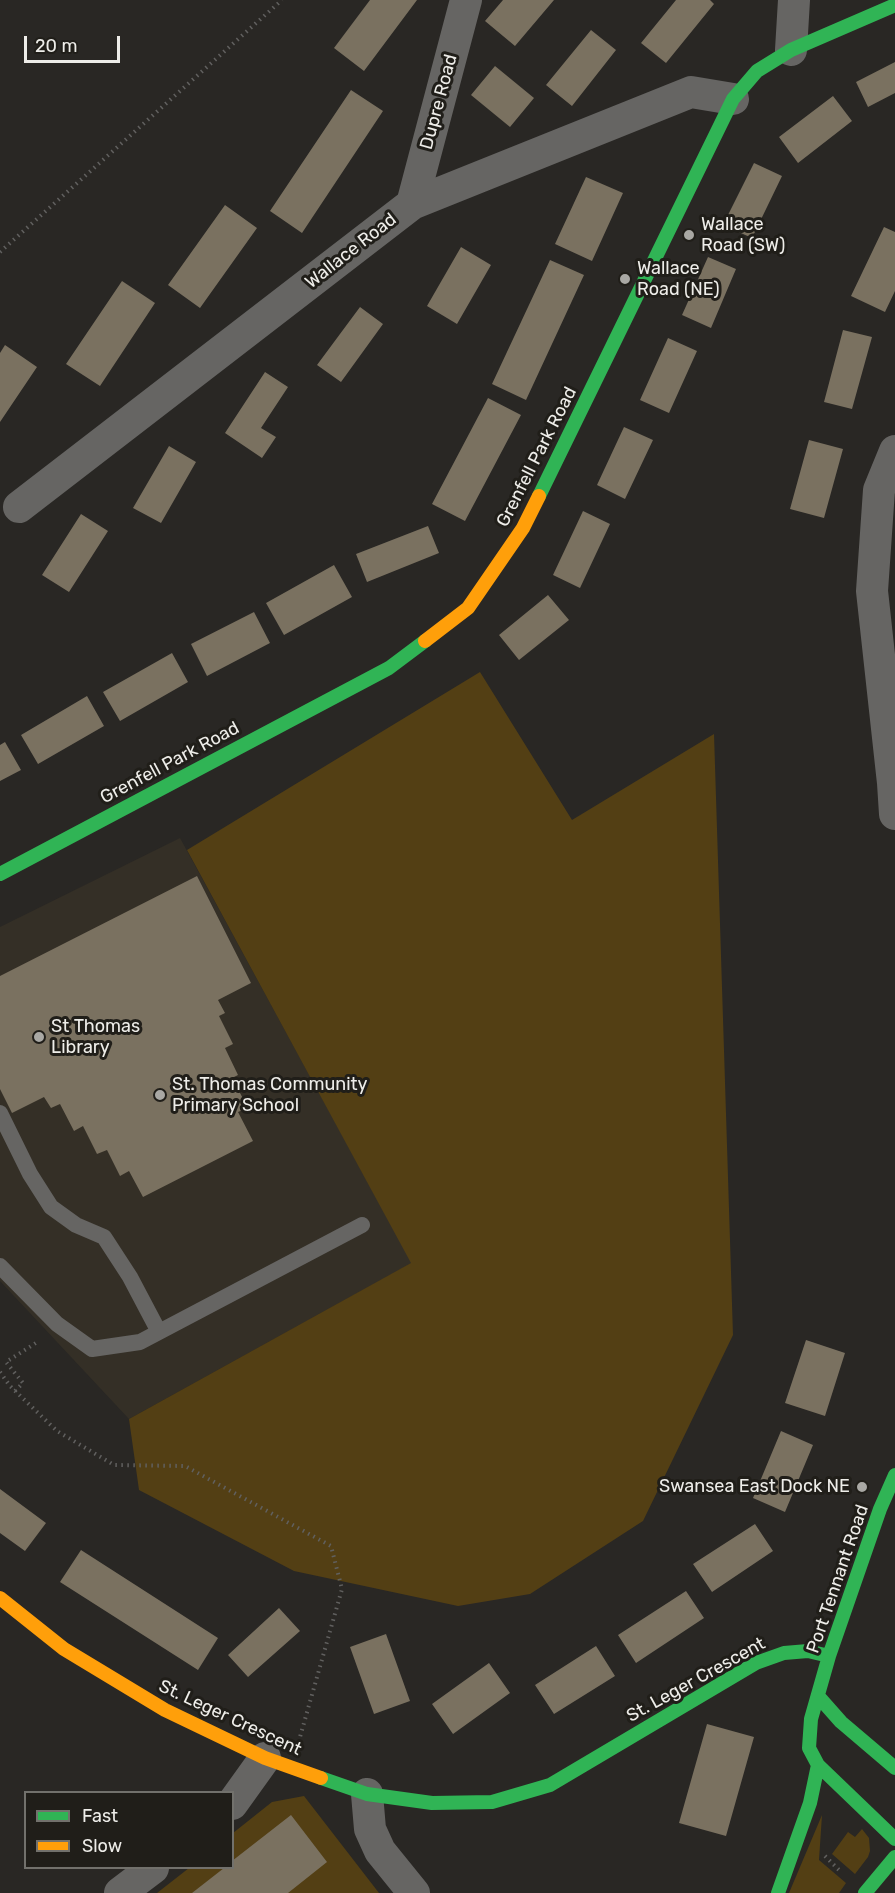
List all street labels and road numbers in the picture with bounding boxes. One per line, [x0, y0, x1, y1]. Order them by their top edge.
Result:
street label: Dupre Road [416, 52, 462, 152]
street label: Wallace Road [301, 209, 401, 293]
street label: Grenfell Park Road [492, 383, 582, 531]
street label: Grenfell Park Road [97, 717, 243, 809]
street label: Port Tennant Road [802, 1502, 874, 1656]
street label: St. Leger Crescent [623, 1633, 769, 1727]
street label: St. Leger Crescent [155, 1675, 305, 1761]

